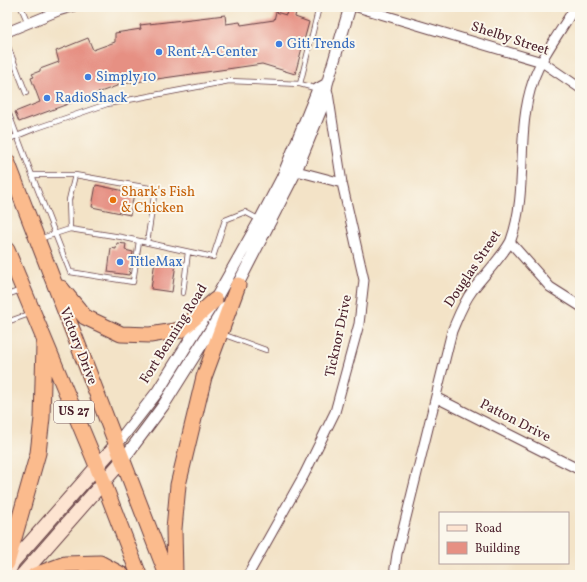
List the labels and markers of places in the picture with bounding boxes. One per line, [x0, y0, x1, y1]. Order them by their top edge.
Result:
place label: Giti Trends [287, 35, 355, 54]
marker: Giti Trends [274, 39, 284, 49]
place label: Rent-A-Center [167, 43, 258, 62]
marker: Rent-A-Center [154, 47, 164, 57]
place label: Simply 10 [96, 68, 156, 87]
marker: Simply 10 [83, 72, 93, 82]
place label: RadioShack [55, 89, 128, 108]
marker: RadioShack [42, 93, 52, 103]
place label: Shark's Fish & Chicken [121, 183, 195, 218]
marker: Shark's Fish & Chicken [108, 195, 118, 205]
place label: TitleMax [128, 253, 183, 272]
marker: TitleMax [115, 257, 125, 267]

